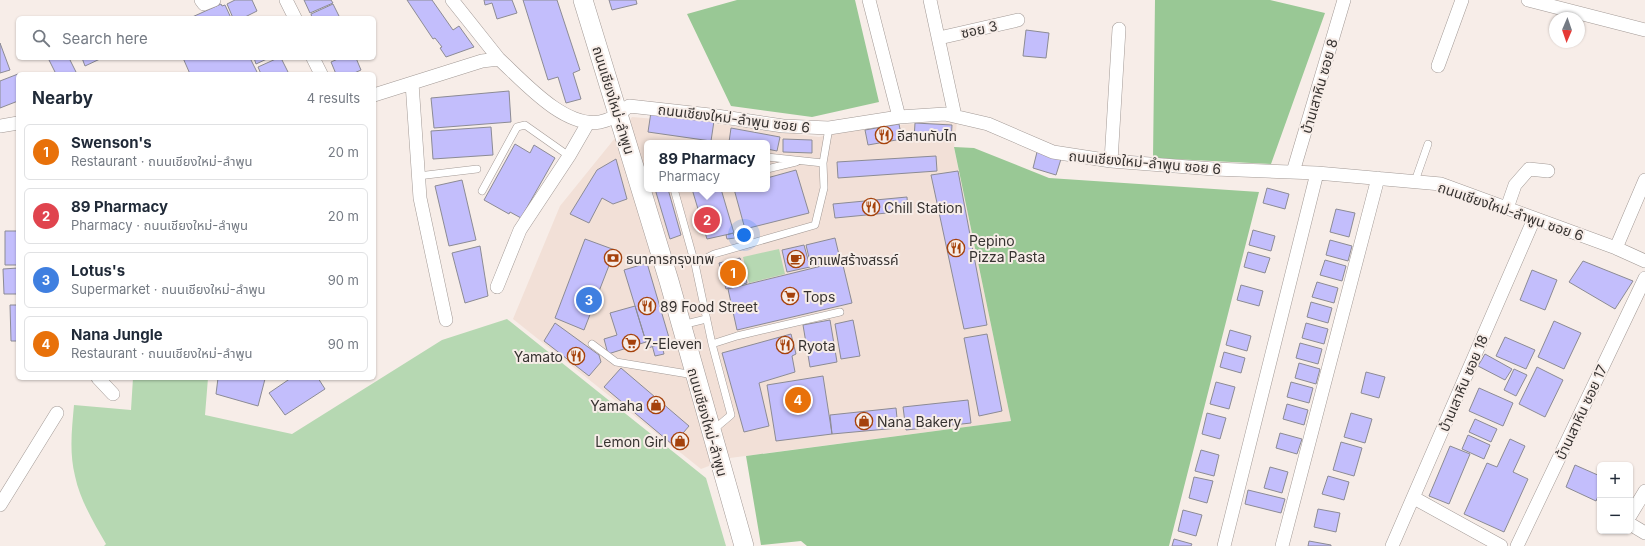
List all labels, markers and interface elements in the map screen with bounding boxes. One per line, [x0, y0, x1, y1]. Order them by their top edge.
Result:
north arrow [1549, 12, 1585, 48]
search box [16, 16, 376, 60]
street label: ซอย 3 [959, 17, 999, 41]
icon: search [30, 27, 52, 49]
text: Search here [62, 29, 148, 48]
street label: บ้านเสาหิน ซอย 8 [1297, 37, 1341, 135]
street label: ถนนเชียงใหม่-ลำพูน [588, 44, 639, 157]
text: Nearby [32, 88, 93, 108]
text: 4 results [307, 90, 360, 106]
street label: ถนนเชียงใหม่-ลำพูน ซอย 6 [657, 100, 811, 137]
restaurant icon: อีสานทับไท [874, 125, 894, 145]
place label: อีสานทับไท [897, 127, 957, 144]
text: Swenson's [71, 133, 152, 152]
popup [644, 140, 770, 192]
text: 1 [43, 144, 49, 160]
text: 20 m [328, 144, 359, 160]
street label: ถนนเชียงใหม่-ลำพูน ซอย 6 [1068, 147, 1222, 178]
text: 89 Pharmacy [658, 149, 756, 168]
text: Restaurant · ถนนเชียงใหม่-ลำพูน [71, 153, 252, 169]
text: Pharmacy [658, 168, 720, 184]
street label: ถนนเชียงใหม่-ลำพูน ซอย 6 [1436, 178, 1586, 245]
text: 89 Pharmacy [71, 197, 168, 216]
restaurant icon: Chill Station [861, 197, 881, 217]
place label: Chill Station [884, 199, 963, 216]
pin: 2 [694, 205, 720, 235]
text: 2 [42, 208, 50, 224]
text: 20 m [328, 208, 359, 224]
text: Pharmacy · ถนนเชียงใหม่-ลำพูน [71, 217, 248, 233]
your location [734, 225, 754, 245]
place label: Pepino Pizza Pasta [969, 232, 1045, 265]
restaurant icon: Pepino Pizza Pasta [946, 238, 966, 258]
bank icon: ธนาคารกรุงเทพ [603, 248, 623, 268]
cafe icon: กาแฟสร้างสรรค์ [786, 249, 806, 269]
place label: ธนาคารกรุงเทพ [626, 250, 714, 268]
place label: กาแฟสร้างสรรค์ [809, 251, 899, 268]
pin: 1 [720, 258, 746, 288]
text: Lotus's [71, 261, 125, 280]
text: 3 [42, 272, 50, 288]
text: 90 m [328, 272, 359, 288]
text: Supermarket · ถนนเชียงใหม่-ลำพูน [71, 281, 266, 297]
pin: 3 [576, 285, 602, 315]
supermarket icon: Tops [780, 286, 800, 306]
place label: Tops [803, 288, 835, 305]
restaurant icon: 89 Food Street [637, 296, 657, 316]
place label: 89 Food Street [660, 298, 758, 315]
text: Nana Jungle [71, 325, 163, 344]
street label: บ้านเสาหิน ซอย 18 [1435, 332, 1491, 434]
supermarket icon: 7-Eleven [621, 333, 641, 353]
place label: 7-Eleven [644, 335, 702, 352]
restaurant icon: Ryota [775, 335, 795, 355]
text: 4 [42, 336, 50, 352]
text: 90 m [328, 336, 359, 352]
place label: Ryota [798, 337, 836, 354]
text: Restaurant · ถนนเชียงใหม่-ลำพูน [71, 345, 252, 361]
restaurant icon: Yamato [566, 346, 586, 366]
place label: Yamato [514, 348, 563, 365]
street label: บ้านเสาหิน ซอย 17 [1552, 362, 1610, 462]
street label: ถนนเชียงใหม่-ลำพูน [683, 366, 732, 479]
pin: 4 [785, 385, 811, 415]
shop icon: Yamaha [646, 395, 666, 415]
place label: Yamaha [590, 397, 643, 414]
shop icon: Nana Bakery [854, 411, 874, 431]
place label: Nana Bakery [877, 413, 962, 430]
shop icon: Lemon Girl [670, 431, 690, 451]
place label: Lemon Girl [595, 433, 667, 450]
map controls [1597, 462, 1633, 534]
button: + [1597, 462, 1633, 498]
button: − [1597, 498, 1633, 534]

